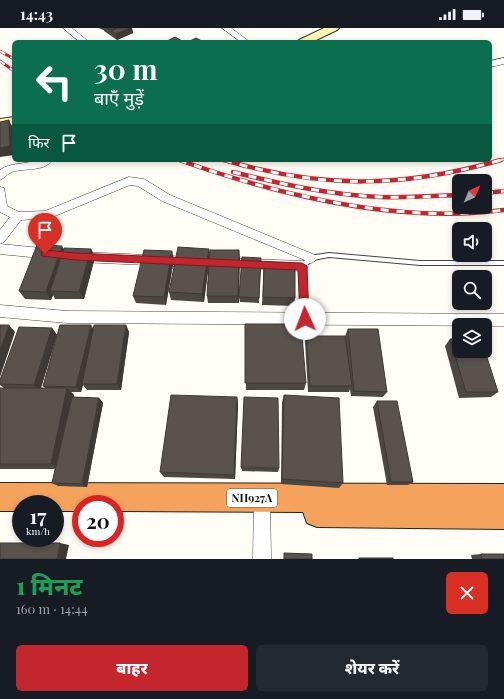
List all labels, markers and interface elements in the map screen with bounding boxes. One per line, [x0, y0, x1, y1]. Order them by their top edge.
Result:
text: 14:43 [20, 4, 53, 24]
text: 30 m [94, 50, 158, 87]
icon: left [28, 56, 80, 108]
text: बाएँ मुड़ें [94, 86, 144, 110]
text: फिर [28, 132, 50, 152]
icon: arrive [58, 132, 80, 154]
north arrow [452, 174, 492, 214]
map controls [452, 174, 492, 358]
pin [28, 213, 62, 254]
icon: arrive [34, 219, 56, 241]
button: sound [452, 222, 492, 262]
button: search [452, 270, 492, 310]
position arrow [284, 298, 326, 340]
button: layers [452, 318, 492, 358]
road number: NH927A [227, 489, 277, 507]
speed limit sign: 20 [72, 495, 124, 547]
text: 17 [30, 502, 46, 529]
text: km/h [26, 524, 50, 538]
text: 1 मिनट [16, 569, 82, 601]
button: close [446, 572, 488, 614]
text: 160 m · 14:44 [16, 600, 88, 617]
button: बाहर [16, 645, 248, 691]
button: शेयर करें [256, 645, 488, 691]

